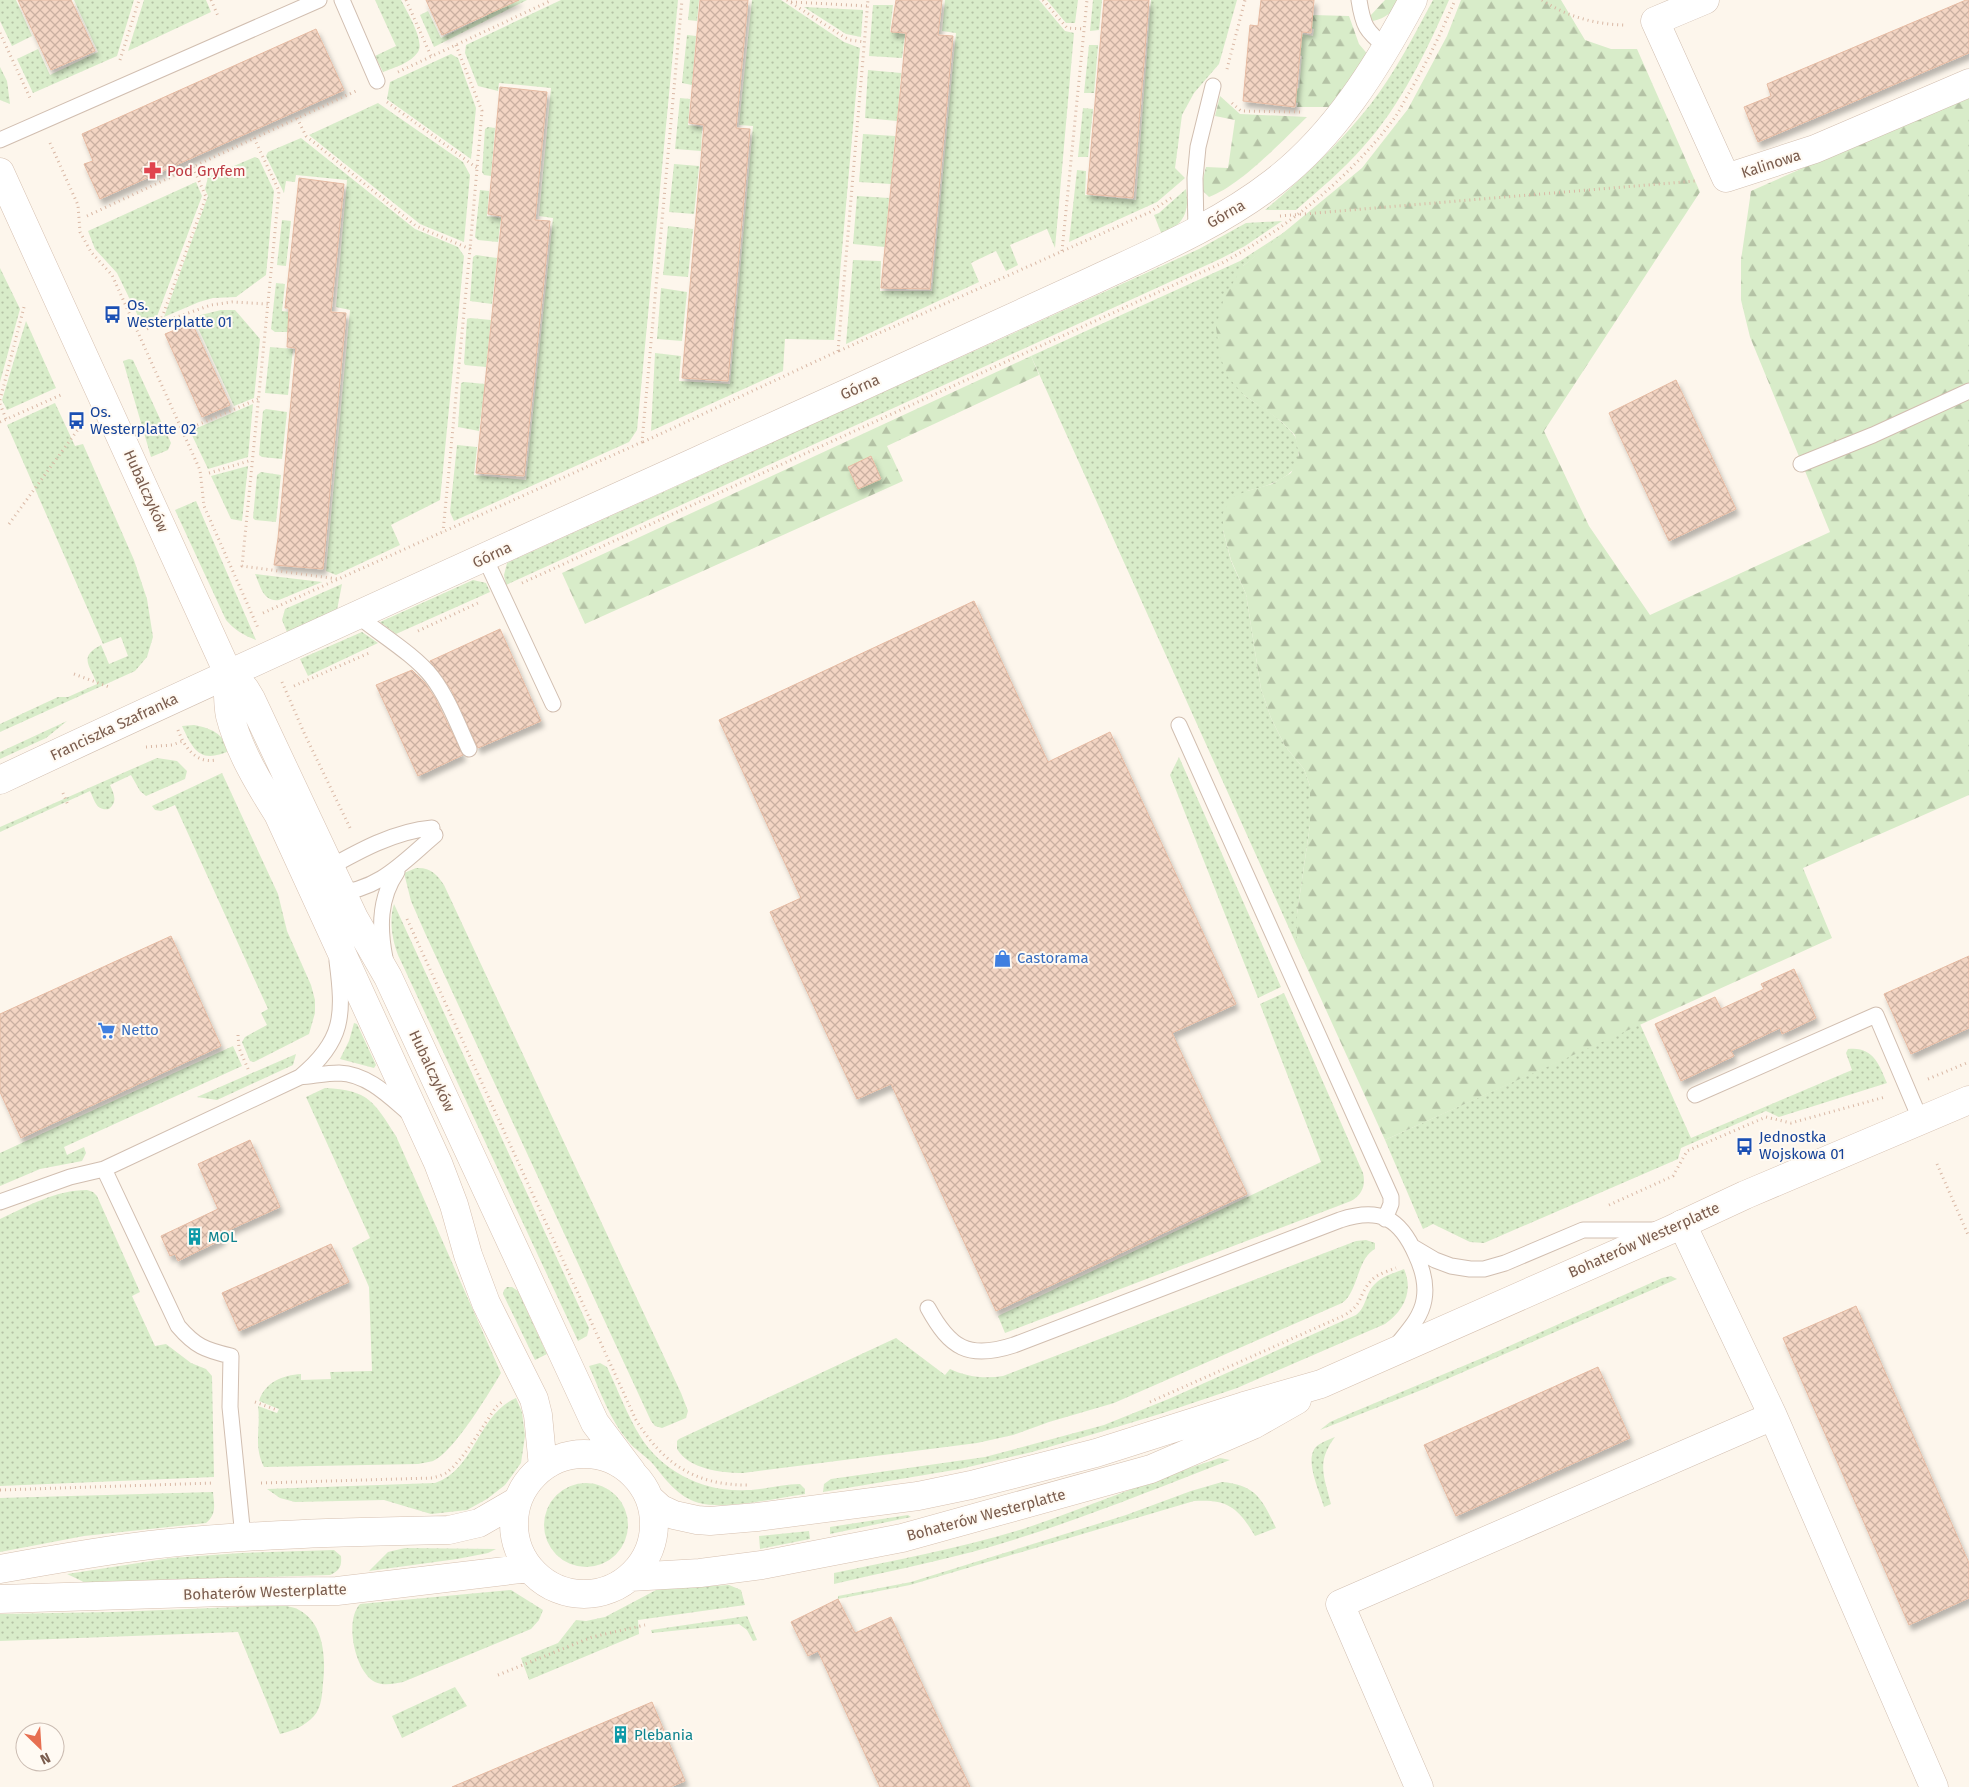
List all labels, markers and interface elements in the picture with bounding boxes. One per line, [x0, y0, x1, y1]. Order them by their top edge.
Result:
street label: Kalinowa [1739, 146, 1803, 182]
pharmacy icon: Pod Gryfem [143, 161, 163, 181]
place label: Pod Gryfem [167, 162, 246, 180]
street label: Górna [1204, 196, 1248, 232]
place label: Os. Westerplatte 01 [127, 296, 232, 331]
bus stop icon: Os. Westerplatte 01 [103, 304, 123, 324]
street label: Górna [838, 370, 882, 404]
place label: Os. Westerplatte 02 [90, 403, 196, 438]
bus stop icon: Os. Westerplatte 02 [66, 411, 86, 431]
street label: Hubalczyków [120, 447, 172, 535]
street label: Górna [470, 538, 514, 572]
street label: Franciszka Szafranka [47, 689, 181, 765]
shop icon: Castorama [993, 948, 1013, 968]
place label: Castorama [1017, 949, 1089, 967]
supermarket icon: Netto [97, 1020, 117, 1040]
place label: Netto [121, 1021, 159, 1039]
street label: Hubalczyków [405, 1027, 459, 1115]
place label: Jednostka Wojskowa 01 [1759, 1128, 1845, 1163]
bus stop icon: Jednostka Wojskowa 01 [1735, 1136, 1755, 1156]
street label: Bohaterów Westerplatte [1566, 1198, 1722, 1282]
building icon: MOL [184, 1227, 204, 1247]
place label: MOL [208, 1228, 238, 1246]
street label: Bohaterów Westerplatte [905, 1485, 1067, 1545]
street label: Bohaterów Westerplatte [183, 1580, 347, 1604]
north arrow [15, 1722, 65, 1772]
building icon: Plebania [610, 1725, 630, 1745]
place label: Plebania [634, 1726, 693, 1744]
text: N [37, 1749, 53, 1768]

